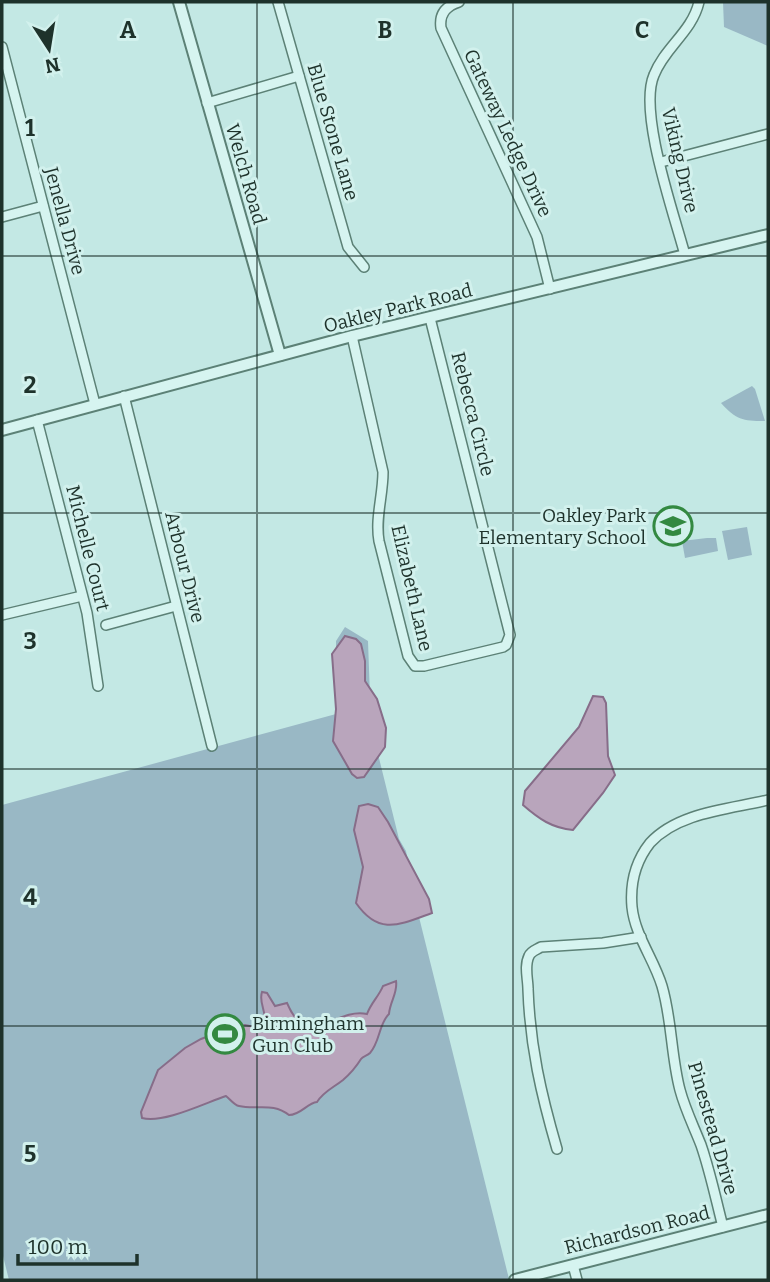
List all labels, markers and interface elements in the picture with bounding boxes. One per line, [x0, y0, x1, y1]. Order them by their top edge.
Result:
north arrow [14, 14, 84, 84]
text: A [120, 16, 137, 44]
text: B [378, 16, 392, 44]
text: C [635, 16, 649, 44]
street label: Gateway Ledge Drive [459, 45, 557, 221]
text: N [43, 52, 62, 78]
street label: Blue Stone Lane [302, 61, 364, 203]
street label: Viking Drive [657, 105, 703, 215]
text: 1 [25, 114, 35, 142]
street label: Welch Road [221, 121, 271, 227]
street label: Jenella Drive [39, 164, 90, 277]
street label: Oakley Park Road [321, 278, 475, 338]
street label: Rebecca Circle [446, 349, 500, 479]
text: 2 [24, 371, 37, 399]
street label: Michelle Court [61, 483, 115, 614]
place label: Oakley Park Elementary School [479, 504, 646, 549]
school or university icon: Oakley Park Elementary School [652, 505, 694, 547]
street label: Arbour Drive [160, 509, 210, 625]
street label: Elizabeth Lane [386, 522, 438, 654]
text: 3 [23, 627, 37, 655]
text: 4 [23, 883, 37, 911]
place label: Birmingham Gun Club [252, 1012, 364, 1057]
sports icon: Birmingham Gun Club [204, 1013, 246, 1055]
street label: Pinestead Drive [683, 1059, 743, 1197]
text: 5 [24, 1140, 36, 1168]
street label: Richardson Road [562, 1201, 712, 1259]
scale bar [18, 1222, 136, 1266]
text: 100 m [28, 1234, 88, 1260]

